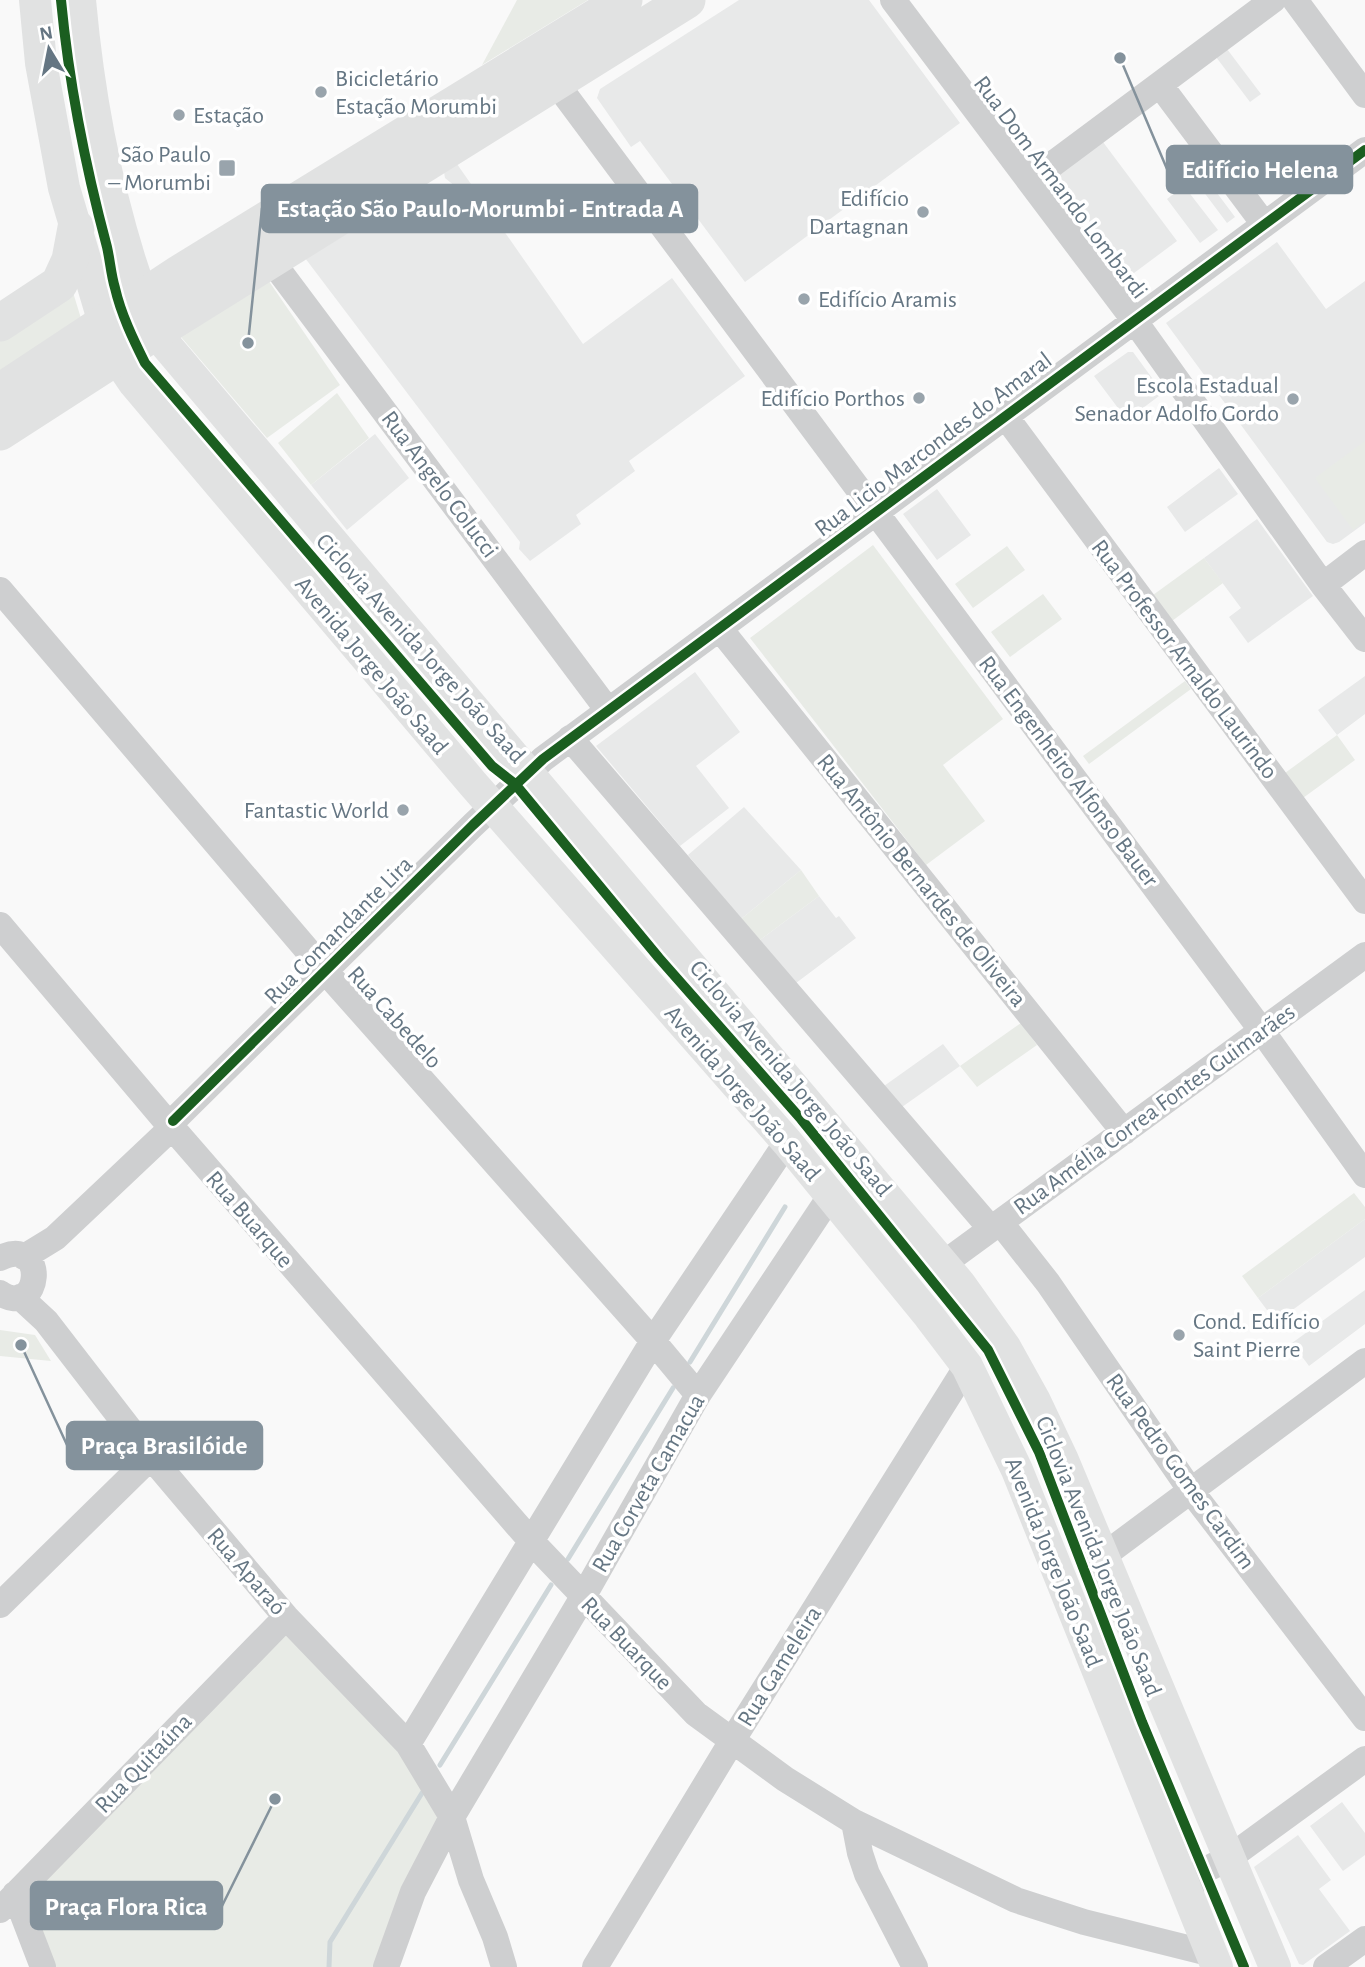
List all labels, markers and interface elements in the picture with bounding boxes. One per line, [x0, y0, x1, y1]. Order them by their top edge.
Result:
north arrow [14, 14, 84, 84]
text: N [38, 23, 54, 44]
place label: Bicicletário Estação Morumbi [335, 67, 497, 119]
street label: Rua Dom Armando Lombardi [969, 72, 1152, 303]
marker: Bicicletário Estação Morumbi [313, 84, 329, 100]
place label: Estação [193, 104, 264, 128]
marker: Estação [171, 107, 187, 123]
place label: São Paulo – Morumbi [108, 143, 211, 195]
callout: Edifício Helena [1167, 146, 1352, 193]
text: Edifício Helena [1181, 157, 1339, 183]
marker: São Paulo – Morumbi [217, 158, 237, 178]
callout: Estação São Paulo-Morumbi - Entrada A [262, 185, 697, 232]
place label: Edifício Dartagnan [809, 187, 909, 239]
text: Estação São Paulo-Morumbi - Entrada A [276, 196, 684, 222]
marker: Edifício Dartagnan [915, 204, 931, 220]
place label: Edifício Aramis [818, 288, 957, 312]
marker: Edifício Aramis [796, 291, 812, 307]
street label: Rua Licio Marcondes do Amaral [811, 348, 1057, 542]
place label: Escola Estadual Senador Adolfo Gordo [1074, 374, 1279, 426]
place label: Edifício Porthos [760, 387, 905, 411]
marker: Edifício Porthos [911, 390, 927, 406]
marker: Escola Estadual Senador Adolfo Gordo [1285, 391, 1301, 407]
street label: Rua Angelo Colucci [376, 407, 502, 562]
street label: Ciclovia Avenida Jorge João Saad [310, 527, 532, 769]
street label: Rua Professor Arnaldo Laurindo [1087, 536, 1282, 784]
street label: Avenida Jorge João Saad [289, 570, 455, 760]
street label: Rua Engenheiro Alfonso Bauer [974, 652, 1163, 892]
street label: Rua Antônio Bernardes de Oliveira [812, 750, 1030, 1012]
place label: Fantastic World [244, 799, 389, 823]
marker: Fantastic World [395, 802, 411, 818]
street label: Rua Comandante Lira [260, 852, 417, 1009]
street label: Ciclovia Avenida Jorge João Saad [684, 954, 898, 1202]
street label: Rua Cabedelo [342, 962, 446, 1073]
street label: Avenida Jorge João Saad [659, 999, 827, 1187]
street label: Rua Amélia Correa Fontes Guimarães [1010, 1000, 1300, 1220]
street label: Rua Buarque [201, 1167, 297, 1273]
place label: Cond. Edifício Saint Pierre [1193, 1310, 1320, 1362]
marker: Cond. Edifício Saint Pierre [1171, 1327, 1187, 1343]
street label: Rua Pedro Gomes Cardim [1101, 1369, 1259, 1574]
street label: Rua Corveta Camacua [588, 1390, 710, 1577]
street label: Ciclovia Avenida Jorge João Saad [1029, 1412, 1169, 1700]
callout: Praça Brasilóide [67, 1422, 262, 1469]
text: Praça Brasilóide [80, 1433, 248, 1459]
street label: Avenida Jorge João Saad [999, 1453, 1109, 1671]
street label: Rua Aparaó [202, 1523, 290, 1620]
street label: Rua Buarque [576, 1592, 676, 1695]
street label: Rua Gameleira [733, 1602, 826, 1731]
street label: Rua Quitaúna [91, 1709, 197, 1818]
callout: Praça Flora Rica [31, 1882, 222, 1929]
text: Praça Flora Rica [45, 1894, 207, 1920]

